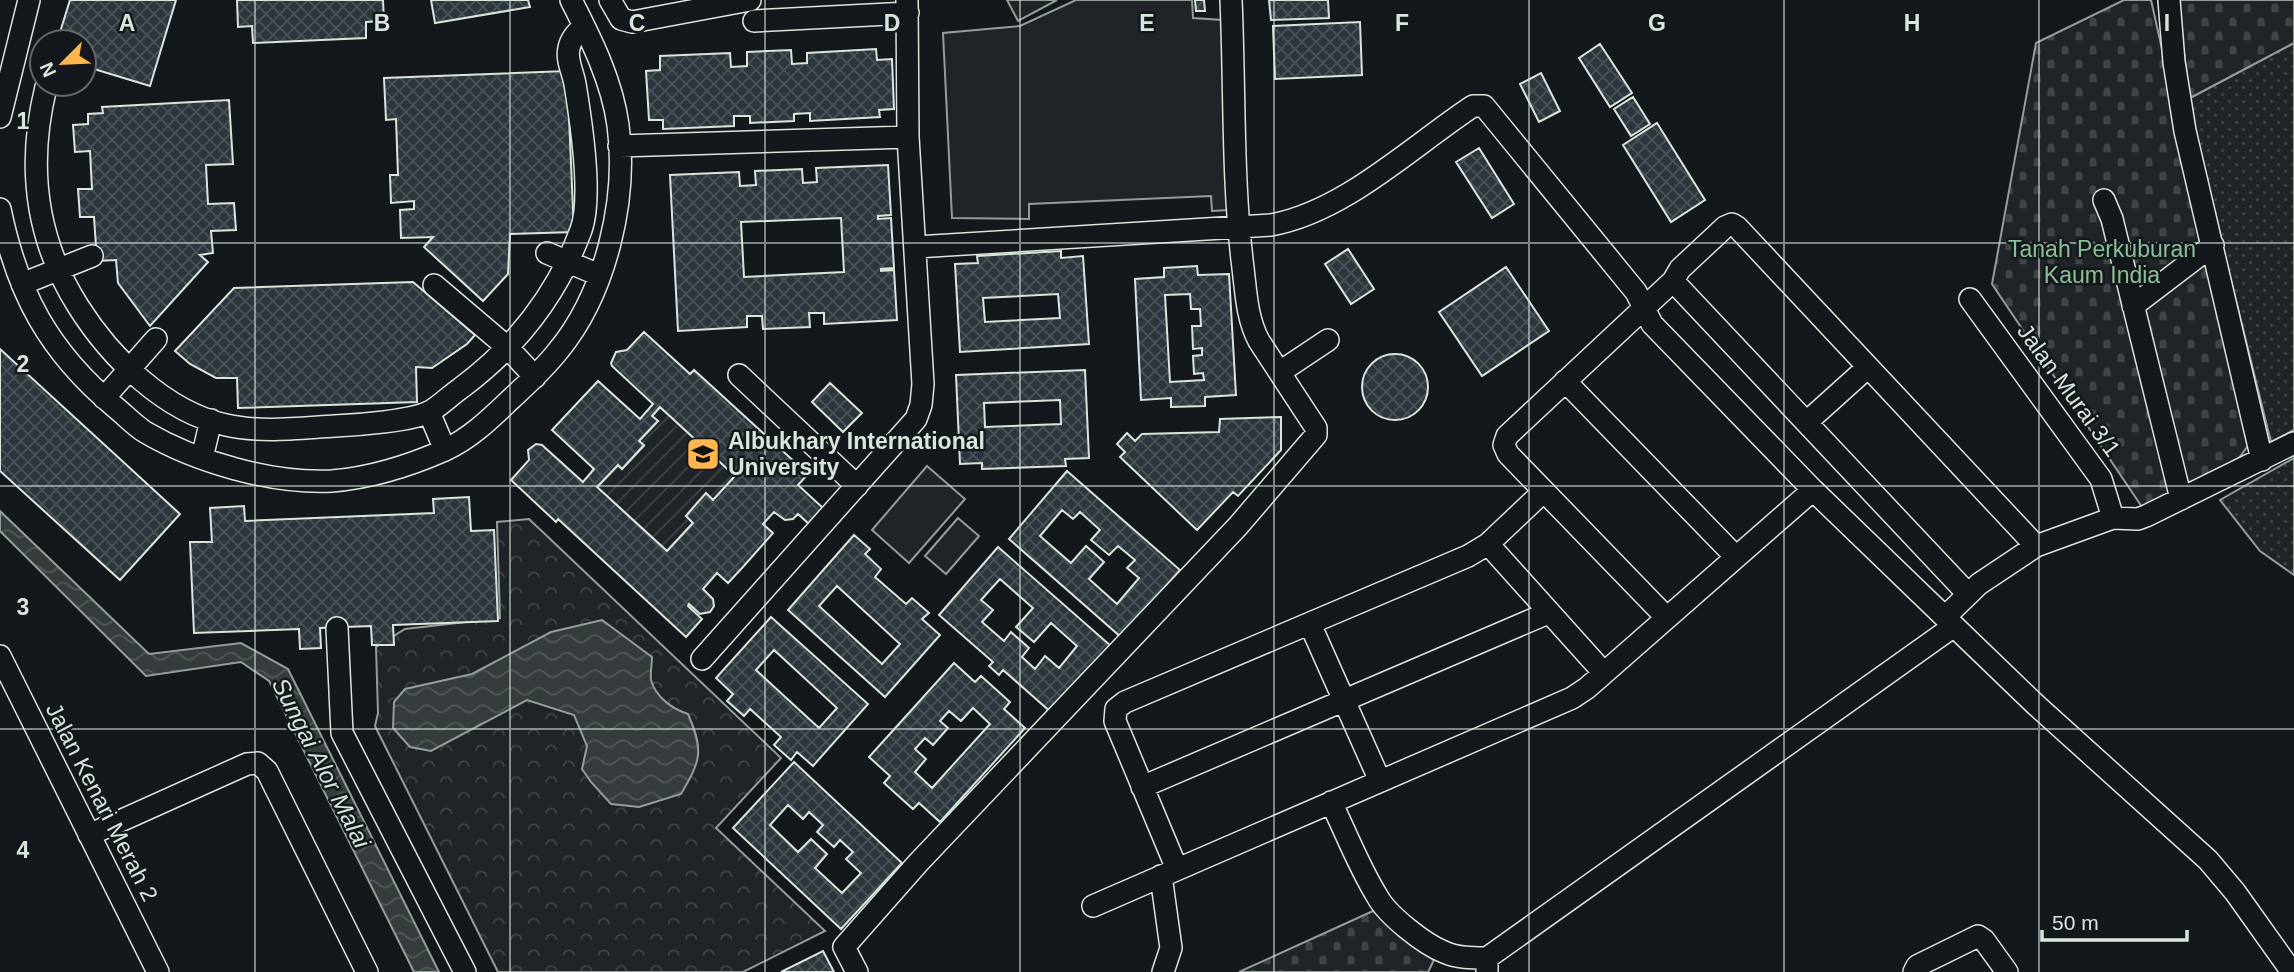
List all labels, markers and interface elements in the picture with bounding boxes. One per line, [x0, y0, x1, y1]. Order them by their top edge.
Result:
text: A [119, 10, 135, 36]
text: B [374, 10, 390, 36]
text: C [629, 10, 645, 36]
text: D [884, 10, 900, 36]
text: E [1139, 10, 1155, 36]
text: F [1395, 10, 1409, 36]
text: G [1648, 10, 1666, 36]
text: H [1904, 10, 1920, 36]
text: I [2164, 10, 2170, 36]
north arrow [28, 28, 98, 98]
text: N [36, 59, 60, 80]
text: 1 [17, 108, 30, 134]
park label: Tanah Perkuburan Kaum India [2008, 236, 2196, 288]
street label: Jalan Murai 3/1 [2012, 319, 2126, 461]
text: 2 [17, 351, 29, 377]
place label: Albukhary International University [728, 428, 985, 480]
school or university icon: Albukhary International University [684, 435, 722, 473]
text: 3 [17, 594, 29, 620]
water label: Sungai Alor Malai [267, 673, 376, 853]
street label: Jalan Kenari Merah 2 [41, 699, 163, 905]
text: 4 [17, 837, 30, 863]
scale bar [2042, 898, 2187, 942]
text: 50 m [2052, 911, 2099, 934]

